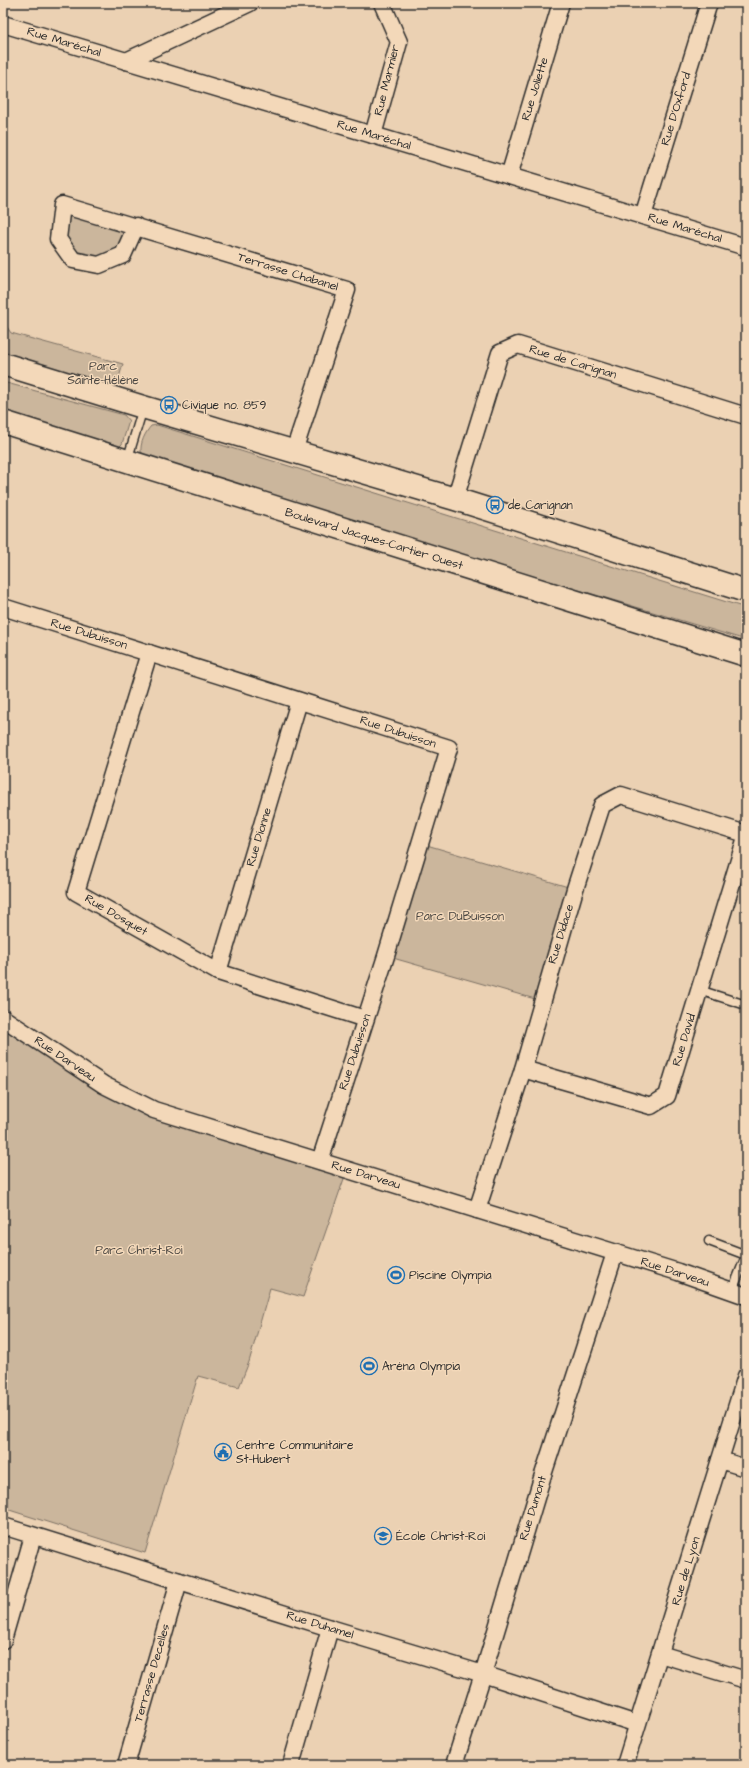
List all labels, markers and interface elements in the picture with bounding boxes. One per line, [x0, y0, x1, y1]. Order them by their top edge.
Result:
street label: Rue Maréchal [25, 23, 103, 61]
street label: Rue Marmier [370, 42, 404, 117]
street label: Rue Joliette [517, 55, 553, 123]
street label: Rue D'Oxford [657, 70, 695, 148]
street label: Rue Maréchal [335, 116, 413, 154]
street label: Rue Maréchal [646, 209, 724, 247]
street label: Terrasse Chabanel [236, 249, 341, 295]
street label: Rue de Carignan [527, 341, 619, 384]
park label: Parc Sainte-Hélène [67, 358, 139, 389]
bus stop icon: Civique no. 859 [159, 395, 179, 415]
place label: Civique no. 859 [182, 397, 266, 414]
bus stop icon: de Carignan [485, 495, 505, 515]
place label: de Carignan [508, 497, 573, 515]
street label: Boulevard Jacques-Cartier Ouest [283, 504, 465, 574]
street label: Rue Dubuisson [49, 614, 129, 654]
street label: Rue Dubuisson [358, 712, 438, 752]
street label: Rue Dionne [242, 805, 276, 869]
street label: Rue Dosquet [81, 890, 151, 940]
street label: Rue Didace [544, 901, 578, 966]
park label: Parc DuBuisson [416, 908, 504, 925]
street label: Rue Dubuisson [335, 1012, 375, 1092]
street label: Rue David [668, 1012, 700, 1068]
street label: Rue Darveau [31, 1032, 99, 1086]
street label: Rue Darveau [329, 1156, 403, 1194]
park label: Parc Christ-Roi [95, 1242, 183, 1259]
street label: Rue Darveau [638, 1253, 712, 1291]
sports icon: Piscine Olympia [386, 1265, 406, 1285]
place label: Piscine Olympia [409, 1267, 492, 1285]
sports icon: Aréna Olympia [359, 1356, 379, 1376]
place label: Aréna Olympia [382, 1358, 460, 1376]
place label: Centre Communitaire St-Hubert [236, 1437, 354, 1468]
public building icon: Centre Communitaire St-Hubert [213, 1442, 233, 1462]
street label: Rue Dumont [515, 1473, 551, 1542]
school or university icon: École Christ-Roi [373, 1526, 393, 1546]
place label: École Christ-Roi [396, 1528, 485, 1545]
street label: Rue de Lyon [667, 1535, 705, 1608]
street label: Rue Duhamel [284, 1607, 356, 1643]
street label: Terrasse Decelles [130, 1622, 174, 1724]

